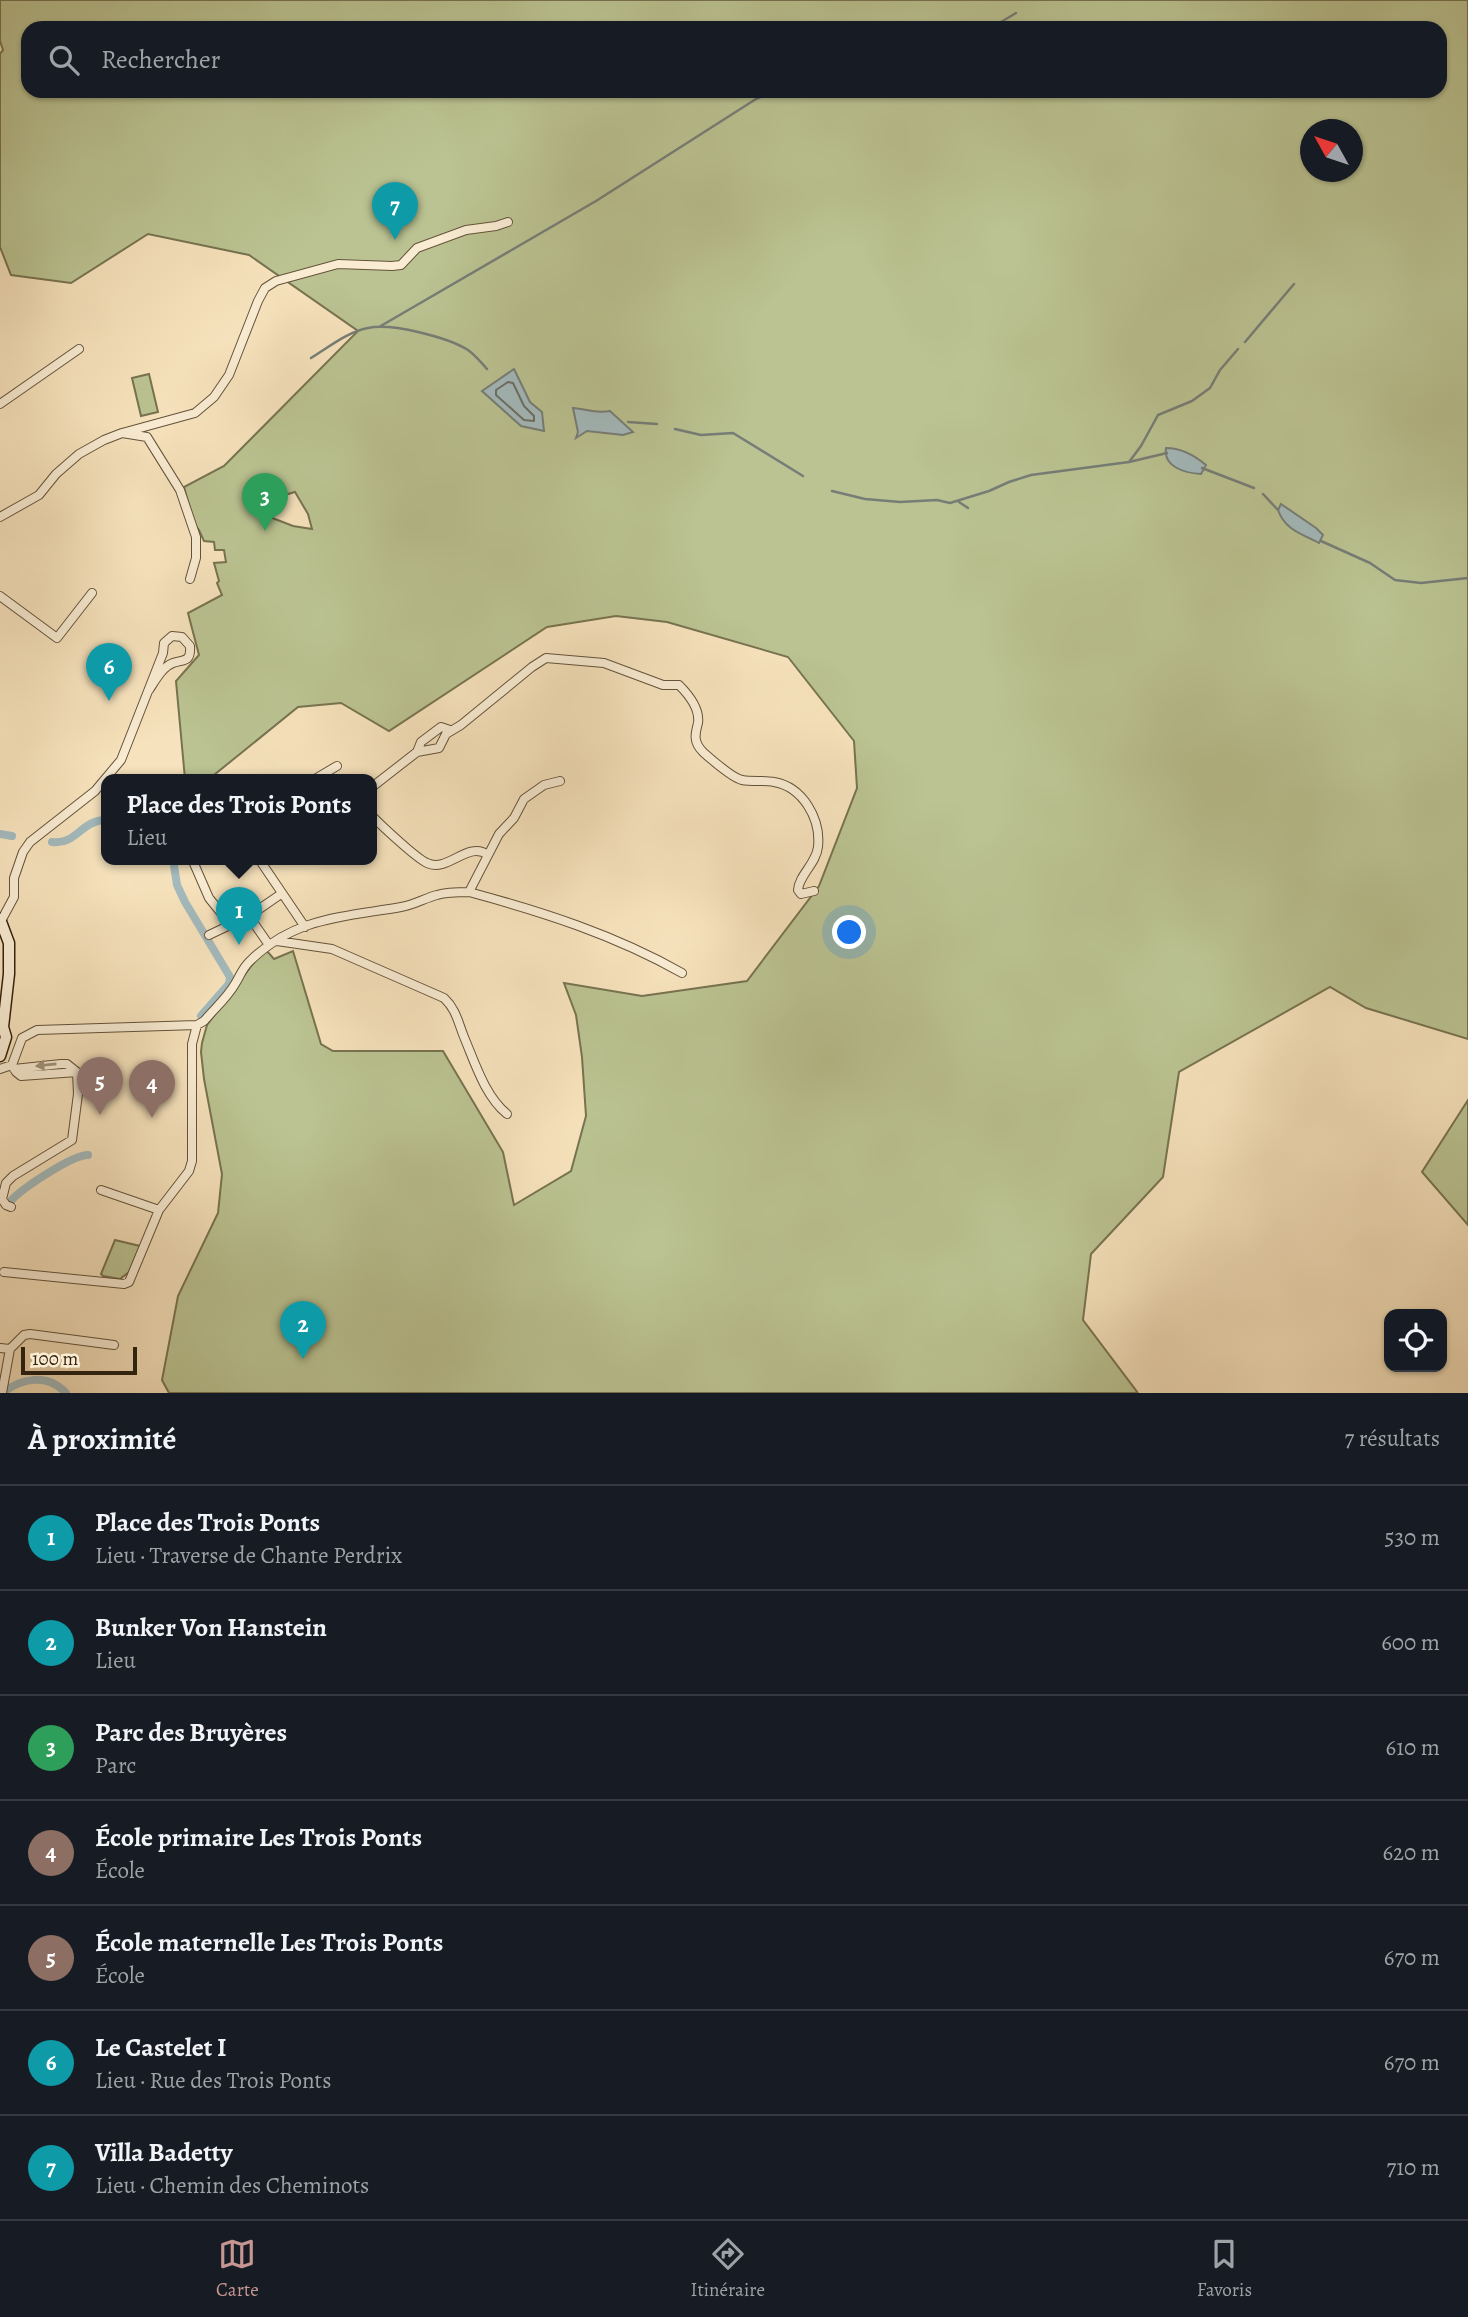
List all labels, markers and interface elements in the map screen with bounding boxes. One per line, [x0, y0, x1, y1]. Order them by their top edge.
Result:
search box [21, 21, 1447, 98]
icon: search [45, 41, 83, 79]
text: Rechercher [101, 42, 221, 77]
north arrow [1300, 119, 1363, 182]
pin: 7 [372, 182, 418, 240]
pin: 3 [242, 473, 288, 531]
pin: 6 [86, 643, 132, 701]
popup [101, 774, 377, 865]
text: Place des Trois Ponts [126, 787, 352, 822]
text: Lieu [126, 822, 167, 853]
pin: 1 [216, 887, 262, 945]
your location [832, 915, 866, 949]
pin: 5 [77, 1057, 123, 1115]
one-way arrow [35, 1060, 57, 1071]
pin: 4 [129, 1060, 175, 1118]
pin: 2 [280, 1301, 326, 1359]
map controls [1384, 1309, 1447, 1372]
button: locate [1384, 1309, 1447, 1372]
scale bar [21, 1344, 136, 1376]
text: 100 m [32, 1346, 78, 1372]
text: À proximité [28, 1419, 176, 1459]
text: 7 résultats [1344, 1423, 1440, 1454]
text: Place des Trois Ponts [95, 1505, 320, 1540]
text: 1 [47, 1522, 55, 1553]
text: 530 m [1385, 1522, 1440, 1553]
text: Lieu · Traverse de Chante Perdrix [95, 1540, 402, 1571]
text: Bunker Von Hanstein [95, 1610, 327, 1645]
text: 2 [45, 1627, 57, 1658]
text: 600 m [1381, 1627, 1440, 1658]
text: Lieu [95, 1645, 136, 1676]
text: Parc des Bruyères [95, 1715, 287, 1750]
text: 3 [46, 1732, 56, 1763]
text: 610 m [1386, 1732, 1440, 1763]
text: Parc [95, 1750, 136, 1781]
text: École primaire Les Trois Ponts [95, 1820, 422, 1855]
text: 4 [46, 1837, 56, 1868]
text: 620 m [1382, 1837, 1440, 1868]
text: École [95, 1855, 145, 1886]
text: École maternelle Les Trois Ponts [95, 1925, 443, 1960]
text: 5 [46, 1942, 56, 1973]
text: 670 m [1384, 1942, 1440, 1973]
text: École [95, 1960, 145, 1991]
text: Le Castelet I [95, 2030, 227, 2065]
text: 6 [46, 2047, 56, 2078]
text: 670 m [1384, 2047, 1440, 2078]
text: Lieu · Rue des Trois Ponts [95, 2065, 331, 2096]
text: Villa Badetty [95, 2135, 232, 2170]
text: 7 [46, 2152, 56, 2183]
text: 710 m [1387, 2152, 1440, 2183]
text: Lieu · Chemin des Cheminots [95, 2170, 369, 2201]
tab: Carte [216, 2235, 259, 2303]
tab: Itinéraire [691, 2235, 765, 2303]
tab: Favoris [1197, 2235, 1252, 2303]

